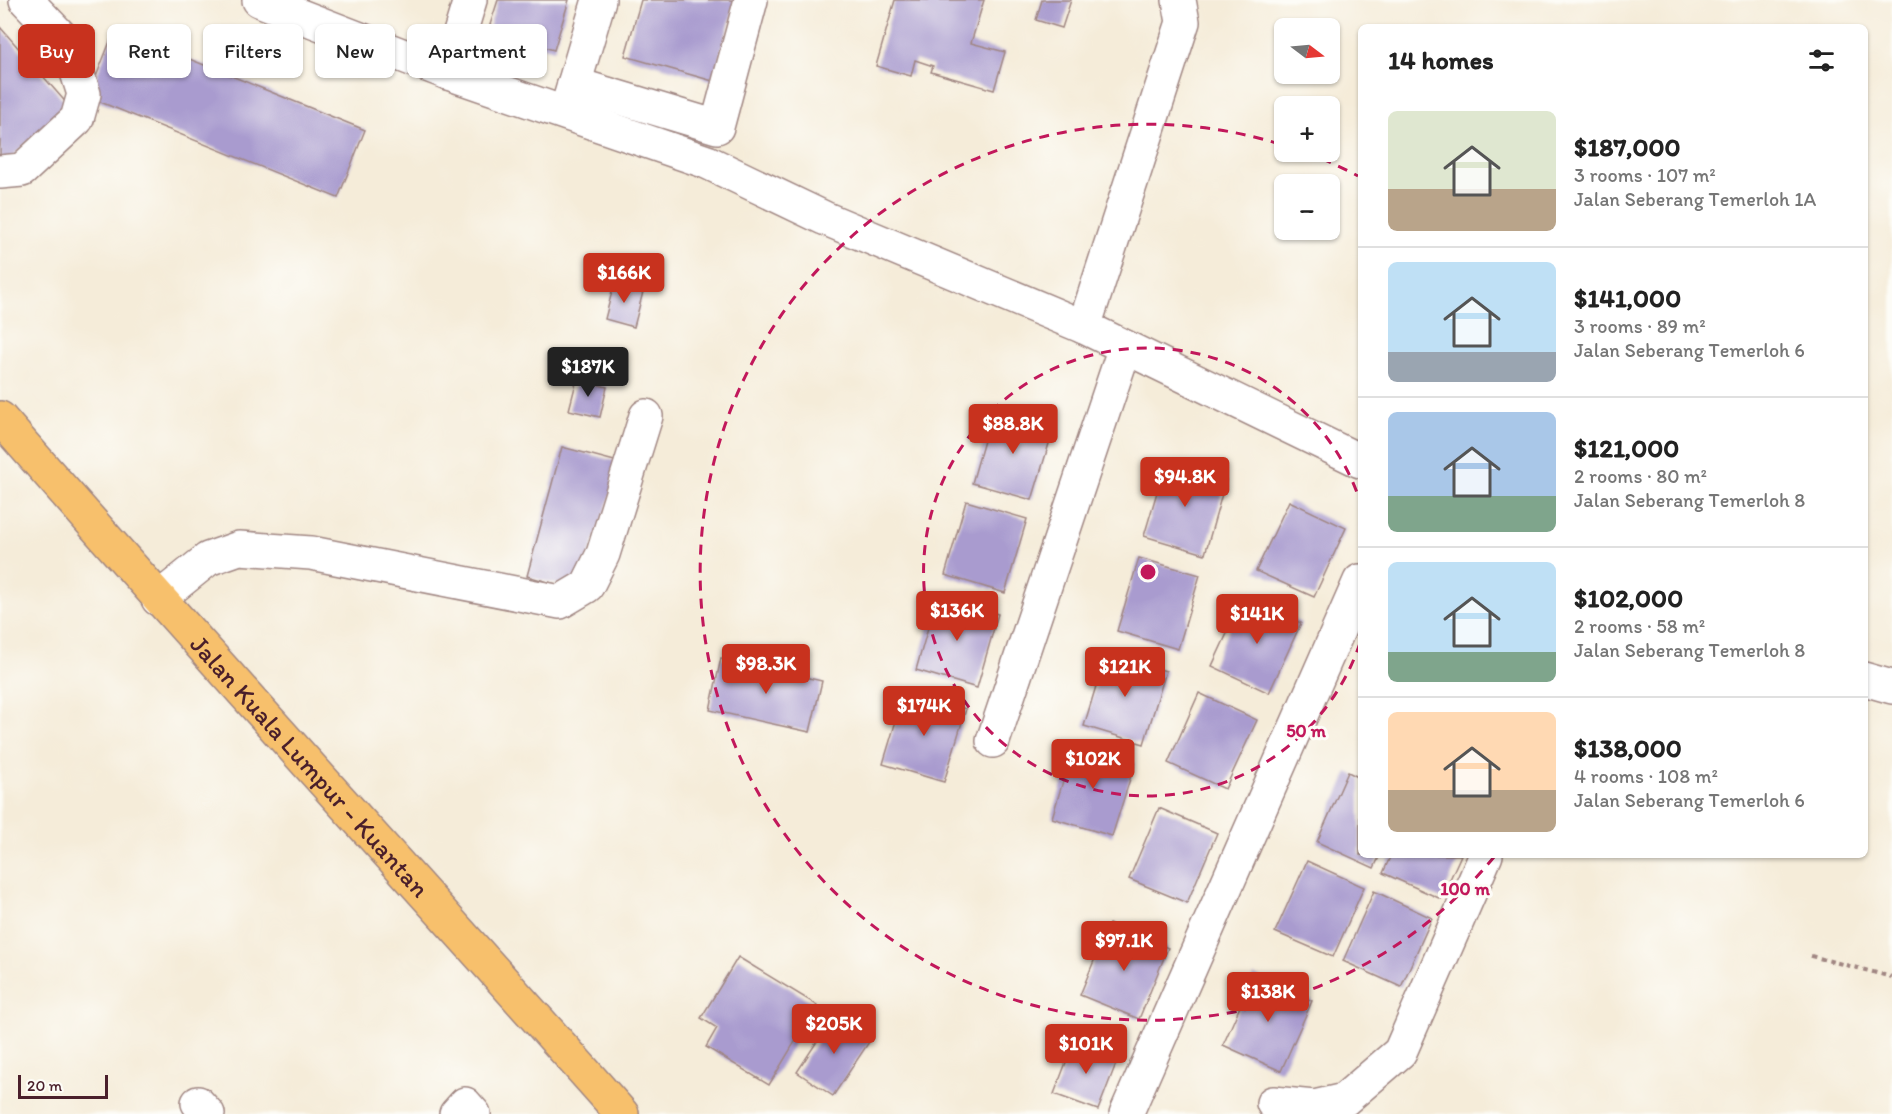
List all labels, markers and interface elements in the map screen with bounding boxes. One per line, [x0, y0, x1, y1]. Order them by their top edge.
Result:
north arrow [1274, 18, 1340, 84]
map controls [1274, 18, 1340, 240]
chip: Buy [18, 24, 95, 78]
chip: Rent [107, 24, 191, 78]
chip: Filters [203, 24, 303, 78]
chip: New [315, 24, 395, 78]
chip: Apartment [407, 24, 547, 78]
text: 14 homes [1388, 44, 1494, 76]
icon: filters [1805, 44, 1838, 77]
button: + [1274, 96, 1340, 162]
text: $187,000 [1574, 131, 1681, 163]
icon: home [1436, 135, 1508, 207]
text: 3 rooms · 107 m² [1574, 163, 1716, 187]
button: − [1274, 174, 1340, 240]
text: Jalan Seberang Temerloh 1A [1574, 187, 1816, 211]
pin: $166K [582, 253, 666, 304]
text: $166K [597, 260, 651, 284]
text: $141,000 [1574, 282, 1681, 314]
icon: home [1436, 286, 1508, 358]
text: 3 rooms · 89 m² [1574, 314, 1706, 338]
text: Jalan Seberang Temerloh 6 [1574, 338, 1805, 362]
pin: $187K [546, 347, 630, 398]
text: $187K [561, 354, 615, 378]
pin: $88.8K [964, 404, 1062, 455]
text: $88.8K [983, 411, 1043, 435]
text: $121,000 [1574, 432, 1679, 464]
icon: home [1436, 436, 1508, 508]
pin: $94.8K [1136, 457, 1234, 508]
text: $94.8K [1154, 464, 1216, 488]
text: 2 rooms · 80 m² [1574, 464, 1707, 488]
text: Jalan Seberang Temerloh 8 [1574, 488, 1805, 512]
centre of rings [1138, 562, 1158, 582]
text: $102,000 [1574, 582, 1683, 614]
icon: home [1436, 586, 1508, 658]
pin: $136K [915, 591, 999, 642]
pin: $141K [1215, 594, 1299, 645]
text: $136K [930, 598, 984, 622]
text: $141K [1230, 601, 1284, 625]
text: 2 rooms · 58 m² [1574, 614, 1705, 638]
street label: Jalan Kuala Lumpur - Kuantan [184, 628, 436, 904]
text: Jalan Seberang Temerloh 8 [1574, 638, 1805, 662]
pin: $98.3K [717, 644, 815, 695]
pin: $121K [1083, 647, 1167, 698]
text: $98.3K [736, 651, 796, 675]
text: $121K [1099, 654, 1151, 678]
pin: $174K [882, 686, 966, 737]
text: $174K [897, 693, 951, 717]
text: 50 m [1286, 720, 1327, 742]
text: $138,000 [1574, 732, 1682, 764]
icon: home [1436, 736, 1508, 808]
pin: $102K [1051, 739, 1135, 790]
text: $102K [1065, 746, 1121, 770]
text: 4 rooms · 108 m² [1574, 764, 1718, 788]
text: Jalan Seberang Temerloh 6 [1574, 788, 1805, 812]
text: 100 m [1440, 878, 1491, 900]
pin: $97.1K [1075, 921, 1173, 972]
text: $97.1K [1095, 928, 1153, 952]
pin: $138K [1226, 972, 1310, 1023]
text: $138K [1241, 979, 1295, 1003]
pin: $205K [792, 1004, 876, 1055]
text: $205K [806, 1011, 862, 1035]
pin: $101K [1044, 1024, 1128, 1075]
text: $101K [1059, 1031, 1113, 1055]
scale bar [18, 1072, 108, 1100]
text: 20 m [27, 1076, 62, 1095]

